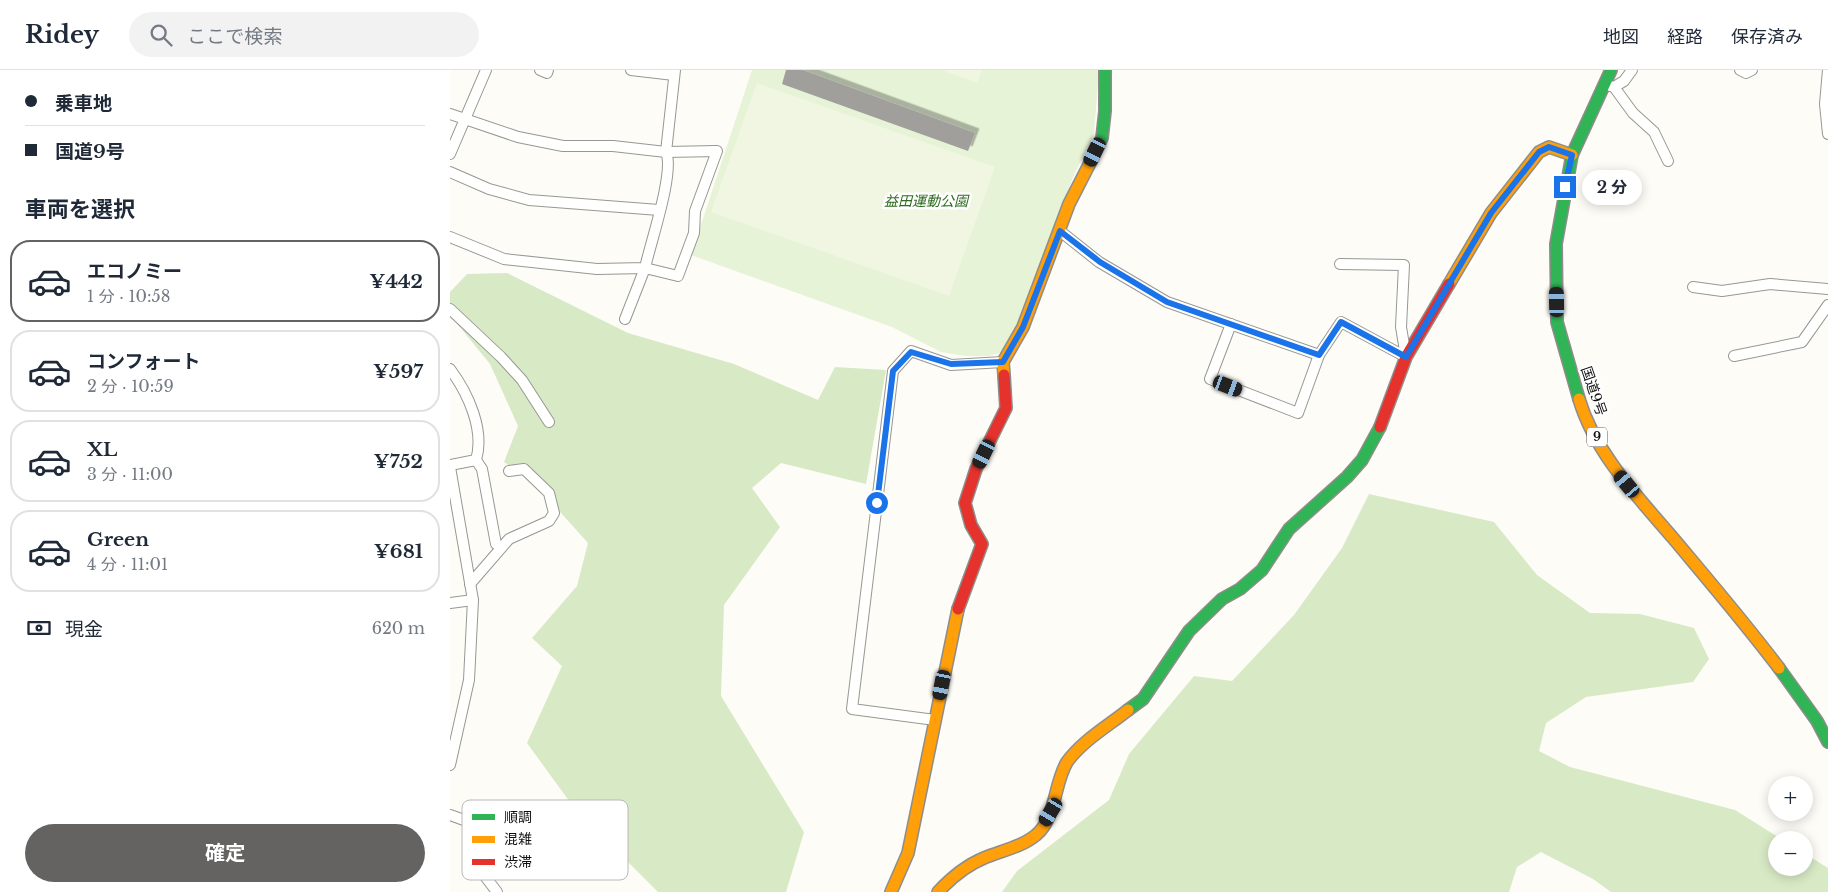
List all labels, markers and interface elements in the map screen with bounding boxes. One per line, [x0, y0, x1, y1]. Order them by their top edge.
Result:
search box [129, 12, 479, 57]
text: Ridey [25, 20, 99, 49]
icon: search [147, 21, 175, 49]
text: ここで検索 [187, 25, 282, 48]
text: 地図 [1603, 26, 1639, 48]
text: 経路 [1667, 26, 1703, 48]
text: 保存済み [1731, 26, 1803, 48]
text: 乗車地 [55, 92, 112, 115]
car [1081, 135, 1108, 169]
text: 国道9号 [55, 140, 125, 163]
callout: 2 分 [1582, 170, 1642, 204]
route end [1554, 176, 1576, 198]
text: 2 分 [1597, 177, 1627, 197]
park label: 益田運動公園 [884, 192, 970, 210]
text: 車両を選択 [25, 196, 135, 223]
icon: car [27, 259, 72, 304]
text: エコノミー [87, 260, 182, 283]
text: ¥442 [369, 270, 423, 293]
text: 1 分 · 10:58 [87, 286, 170, 306]
car [1549, 287, 1564, 317]
icon: car [27, 349, 72, 394]
text: コンフォート [87, 350, 200, 373]
text: ¥597 [373, 360, 423, 383]
street label: 国道9号 [1577, 364, 1611, 418]
car [1211, 374, 1244, 398]
text: 2 分 · 10:59 [87, 376, 174, 396]
road number: 9 [1587, 428, 1607, 447]
car [970, 437, 997, 471]
text: XL [87, 438, 117, 461]
icon: car [27, 439, 72, 484]
text: ¥752 [374, 450, 423, 473]
text: 3 分 · 11:00 [87, 464, 173, 484]
car [1611, 468, 1642, 500]
route start [866, 492, 888, 514]
text: Green [87, 528, 149, 551]
icon: car [27, 529, 72, 574]
text: ¥681 [374, 540, 423, 563]
text: 4 分 · 11:01 [87, 554, 168, 574]
icon: cash [25, 614, 53, 642]
text: 現金 [65, 618, 103, 641]
text: 620 m [372, 618, 425, 638]
car [931, 669, 952, 701]
map controls [1768, 776, 1813, 876]
button: + [1768, 776, 1813, 821]
car [1036, 795, 1065, 829]
legend [462, 800, 628, 880]
text: 順調 [504, 808, 532, 826]
button: 確定 [25, 824, 425, 882]
text: 混雑 [504, 830, 532, 848]
button: − [1768, 831, 1813, 876]
text: 渋滞 [504, 853, 532, 871]

